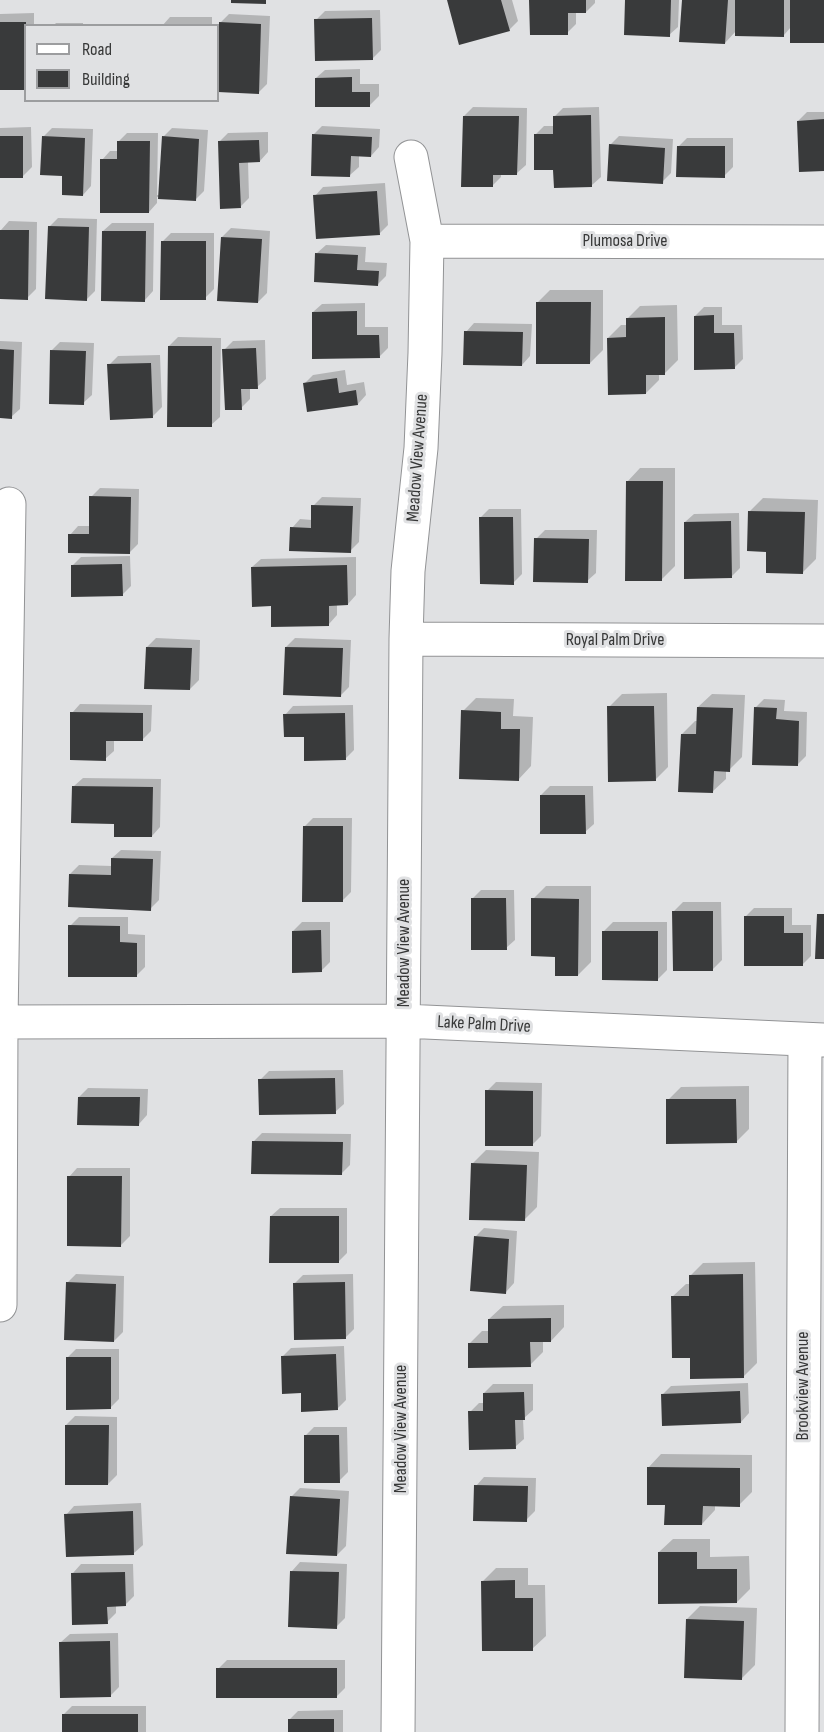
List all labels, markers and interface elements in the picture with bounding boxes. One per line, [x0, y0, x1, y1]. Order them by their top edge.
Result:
legend [24, 24, 219, 102]
text: Road [82, 39, 112, 60]
text: Building [82, 69, 130, 90]
street label: Plumosa Drive [582, 230, 668, 252]
street label: Meadow View Avenue [403, 393, 433, 523]
street label: Royal Palm Drive [566, 629, 664, 651]
street label: Meadow View Avenue [393, 879, 415, 1007]
street label: Lake Palm Drive [437, 1012, 531, 1038]
street label: Brookview Avenue [792, 1331, 814, 1441]
street label: Meadow View Avenue [390, 1365, 412, 1493]

